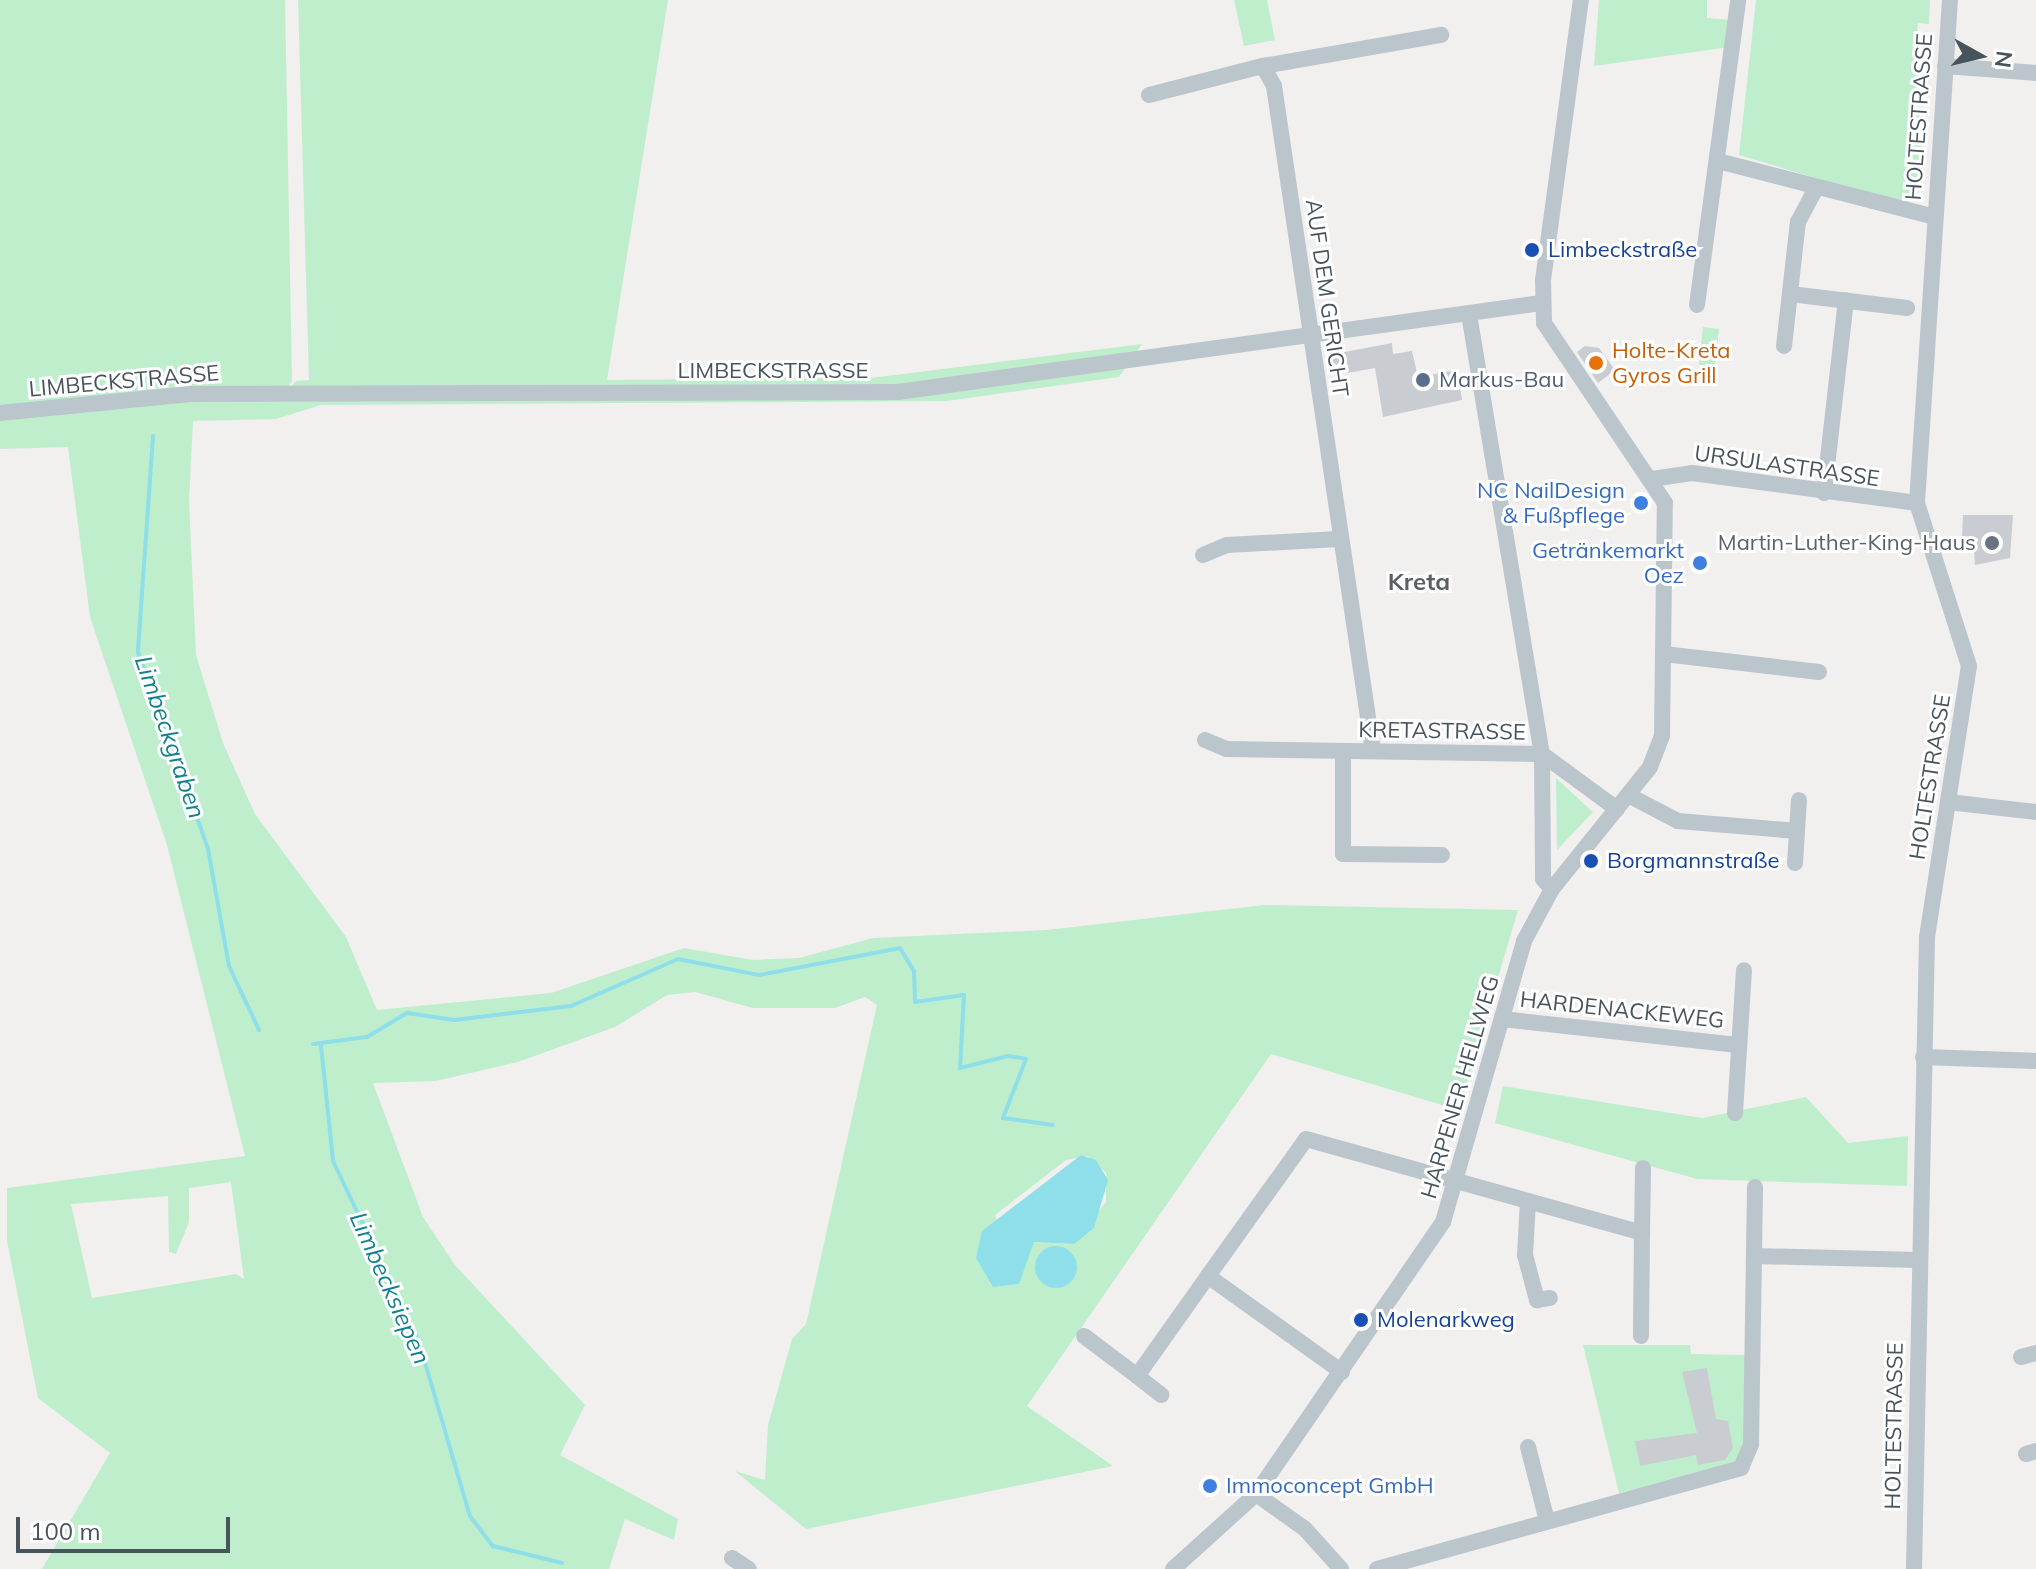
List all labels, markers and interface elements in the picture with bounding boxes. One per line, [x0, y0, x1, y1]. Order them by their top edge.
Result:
north arrow [1940, 16, 2020, 96]
street label: HOLTESTRASSE [1900, 33, 1938, 201]
text: N [1989, 49, 2019, 70]
street label: AUF DEM GERICHT [1300, 197, 1354, 399]
place label: Limbeckstraße [1548, 237, 1697, 263]
marker: Limbeckstraße [1523, 241, 1541, 259]
place label: Holte-Kreta Gyros Grill [1612, 337, 1731, 388]
marker: Holte-Kreta Gyros Grill [1587, 354, 1605, 372]
street label: LIMBECKSTRASSE [678, 358, 868, 384]
street label: LIMBECKSTRASSE [28, 360, 220, 402]
place label: Markus-Bau [1439, 367, 1564, 393]
marker: Markus-Bau [1414, 371, 1432, 389]
street label: URSULASTRASSE [1693, 440, 1881, 492]
place label: NC NailDesign & Fußpflege [1477, 477, 1625, 528]
marker: NC NailDesign & Fußpflege [1632, 494, 1650, 512]
place label: Martin-Luther-King-Haus [1718, 530, 1976, 556]
marker: Martin-Luther-King-Haus [1983, 534, 2001, 552]
place label: Getränkemarkt Oez [1532, 537, 1684, 588]
marker: Getränkemarkt Oez [1691, 554, 1709, 572]
district label: Kreta [1388, 568, 1450, 596]
water label: Limbeckgraben [129, 652, 211, 822]
street label: HOLTESTRASSE [1904, 692, 1956, 862]
street label: KRETASTRASSE [1358, 716, 1526, 746]
place label: Borgmannstraße [1607, 848, 1779, 874]
marker: Borgmannstraße [1582, 852, 1600, 870]
street label: HARPENER HELLWEG [1415, 972, 1505, 1202]
street label: HARDENACKEWEG [1519, 986, 1725, 1034]
water label: Limbecksiepen [344, 1207, 436, 1369]
place label: Molenarkweg [1377, 1307, 1515, 1333]
marker: Molenarkweg [1352, 1311, 1370, 1329]
street label: HOLTESTRASSE [1879, 1342, 1909, 1510]
place label: Immoconcept GmbH [1226, 1473, 1434, 1499]
marker: Immoconcept GmbH [1201, 1477, 1219, 1495]
scale bar [20, 1501, 234, 1551]
text: 100 m [30, 1516, 101, 1546]

